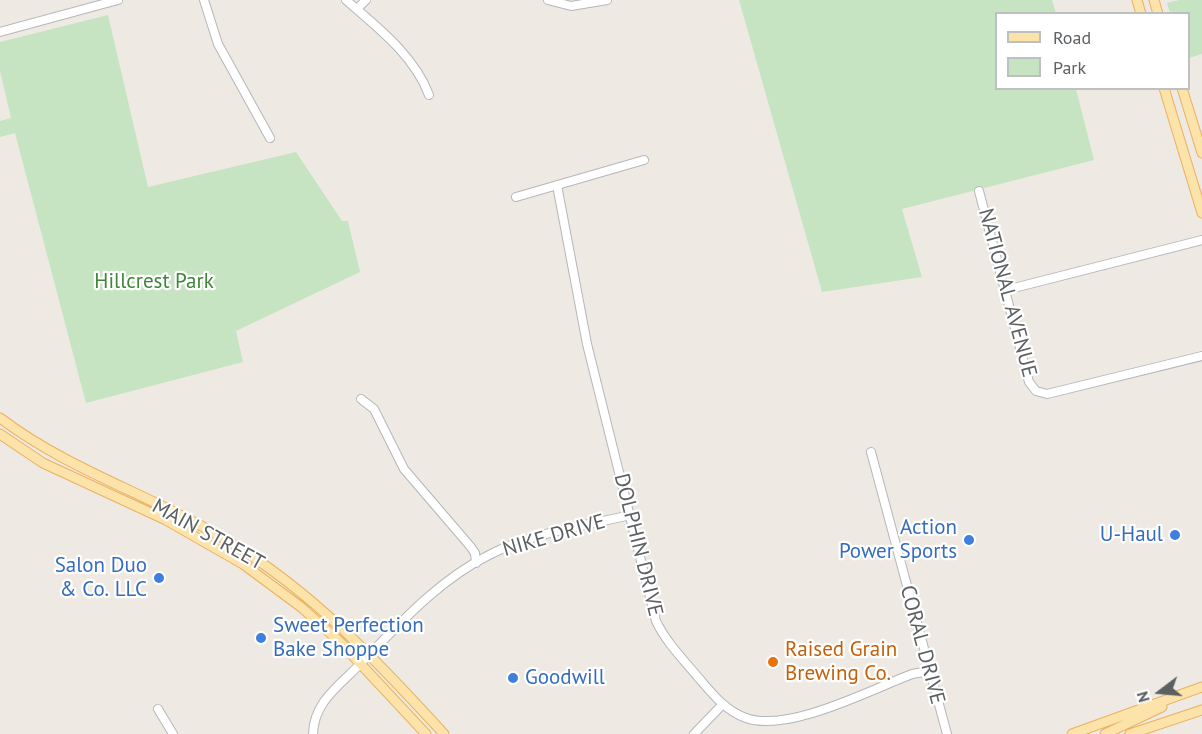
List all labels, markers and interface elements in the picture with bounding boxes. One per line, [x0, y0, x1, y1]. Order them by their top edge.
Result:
legend [995, 12, 1190, 90]
text: Road [1053, 26, 1091, 49]
text: Park [1053, 56, 1086, 79]
street label: NATIONAL AVENUE [972, 206, 1042, 380]
park label: Hillcrest Park [94, 269, 214, 295]
street label: DOLPHIN DRIVE [608, 471, 668, 619]
street label: MAIN STREET [148, 494, 268, 576]
street label: NIKE DRIVE [500, 509, 608, 563]
place label: Action Power Sports [839, 515, 957, 565]
place label: U-Haul [1100, 522, 1163, 548]
marker: U-Haul [1168, 528, 1182, 542]
marker: Action Power Sports [962, 533, 976, 547]
place label: Salon Duo & Co. LLC [55, 553, 147, 603]
marker: Salon Duo & Co. LLC [152, 571, 166, 585]
street label: CORAL DRIVE [894, 583, 950, 707]
place label: Sweet Perfection Bake Shoppe [273, 613, 424, 663]
marker: Sweet Perfection Bake Shoppe [254, 631, 268, 645]
place label: Raised Grain Brewing Co. [785, 637, 897, 687]
marker: Raised Grain Brewing Co. [766, 655, 780, 669]
north arrow [1130, 662, 1190, 722]
place label: Goodwill [525, 665, 605, 691]
marker: Goodwill [506, 671, 520, 685]
text: N [1132, 689, 1154, 705]

